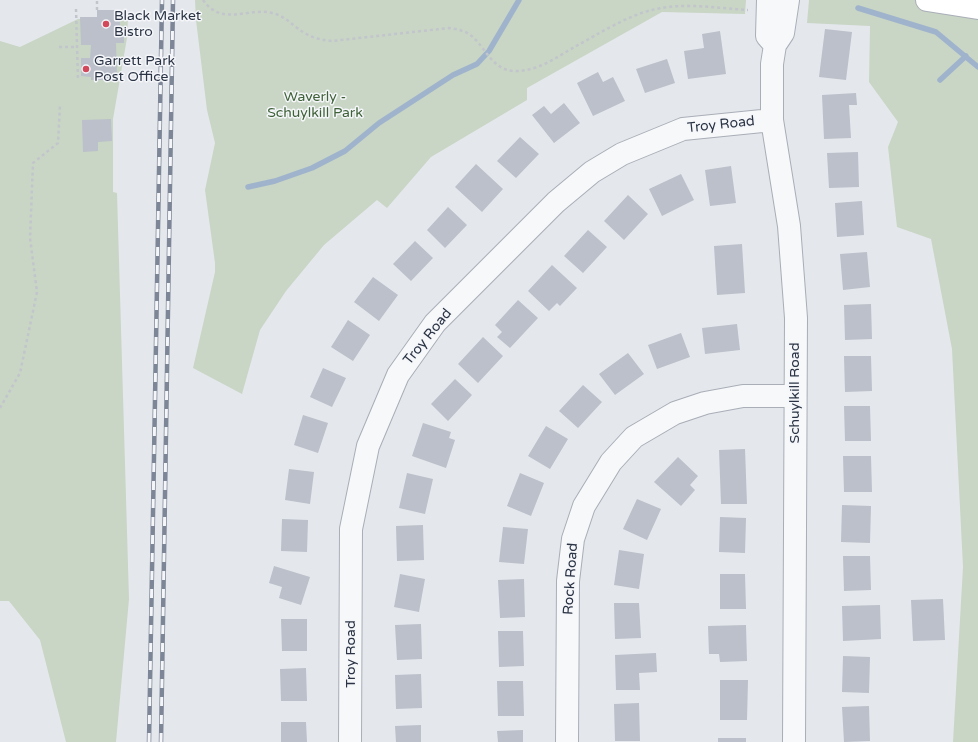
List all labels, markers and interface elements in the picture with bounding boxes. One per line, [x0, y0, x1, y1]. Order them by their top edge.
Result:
place label: Black Market Bistro [114, 8, 201, 40]
marker: Black Market Bistro [101, 19, 111, 29]
place label: Garrett Park Post Office [94, 53, 175, 86]
marker: Garrett Park Post Office [81, 64, 91, 74]
park label: Waverly - Schuylkill Park [267, 89, 363, 122]
street label: Troy Road [687, 113, 755, 137]
street label: Troy Road [400, 305, 456, 369]
street label: Schuylkill Road [787, 343, 803, 443]
street label: Rock Road [560, 542, 582, 616]
street label: Troy Road [343, 620, 359, 688]

